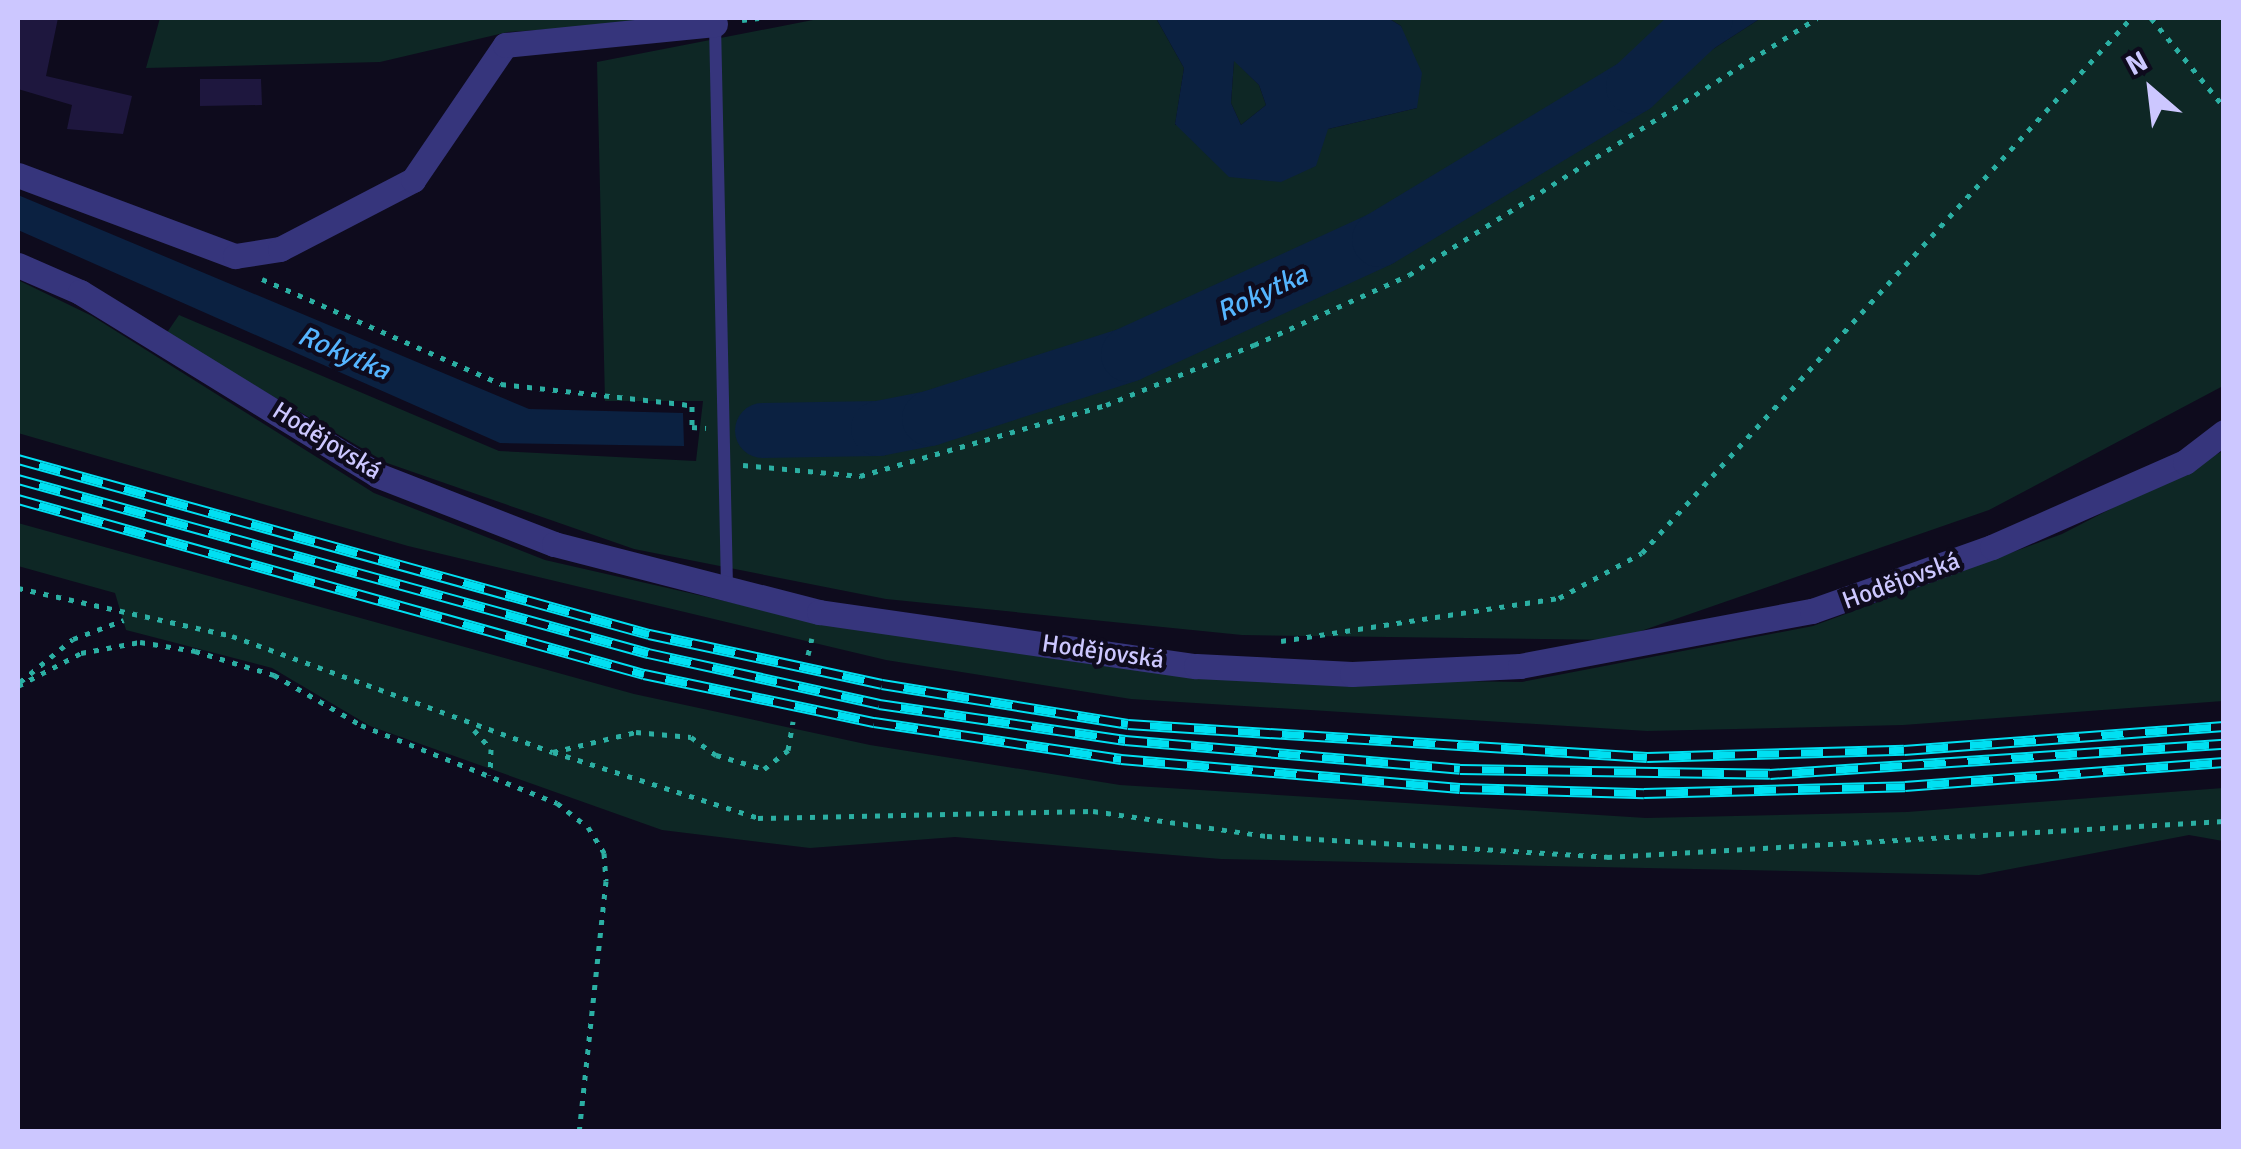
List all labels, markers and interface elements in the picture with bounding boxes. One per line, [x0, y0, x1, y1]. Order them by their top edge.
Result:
north arrow [2101, 40, 2201, 140]
text: N [2120, 44, 2153, 83]
water label: Rokytka [1211, 257, 1313, 329]
water label: Rokytka [293, 319, 395, 387]
street label: Hodějovská [267, 396, 387, 486]
street label: Hodějovská [1838, 546, 1964, 616]
street label: Hodějovská [1040, 629, 1166, 675]

